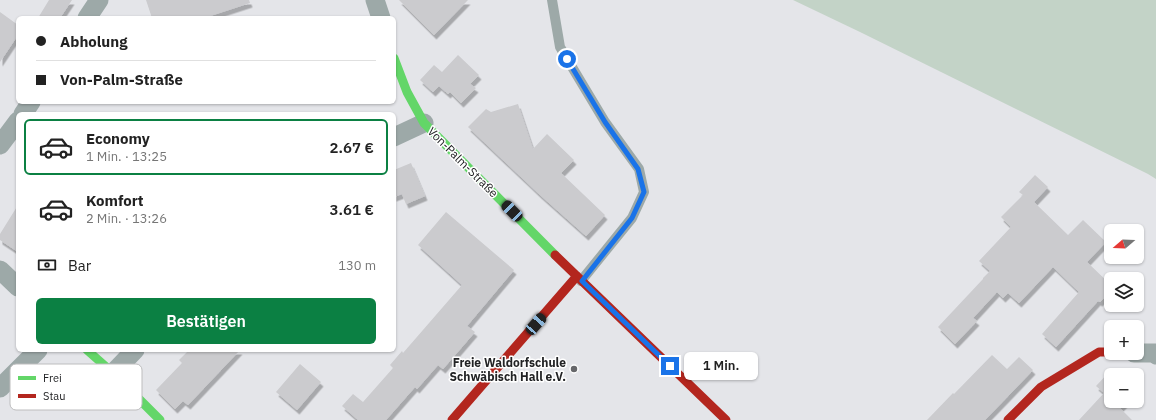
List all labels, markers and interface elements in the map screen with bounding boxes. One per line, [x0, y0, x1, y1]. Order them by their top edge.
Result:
text: Abholung [60, 32, 128, 51]
route start [558, 50, 576, 68]
text: Von-Palm-Straße [60, 70, 183, 89]
street label: Von-Palm-Straße [425, 124, 502, 201]
icon: car [38, 129, 74, 165]
text: Economy [86, 129, 150, 148]
text: 2.67 € [330, 138, 374, 157]
text: 1 Min. · 13:25 [86, 148, 167, 165]
icon: car [38, 191, 74, 227]
text: Komfort [86, 191, 144, 210]
car [499, 198, 525, 224]
text: 3.61 € [330, 200, 374, 219]
text: 2 Min. · 13:26 [86, 210, 167, 227]
north arrow [1104, 224, 1144, 264]
map controls [1104, 224, 1144, 408]
icon: cash [36, 254, 58, 276]
text: Bar [68, 256, 91, 275]
text: 130 m [338, 257, 376, 274]
button: layers [1104, 272, 1144, 312]
button: Bestätigen [36, 298, 376, 344]
car [524, 311, 548, 337]
button: + [1104, 320, 1144, 360]
callout: 1 Min. [684, 352, 758, 380]
place label: Freie Waldorfschule Schwäbisch Hall e.V. [450, 355, 566, 384]
route end [661, 357, 679, 375]
text: 1 Min. [703, 357, 739, 374]
legend [10, 364, 142, 410]
marker: Freie Waldorfschule Schwäbisch Hall e.V. [569, 364, 579, 374]
button: − [1104, 368, 1144, 408]
text: Frei [43, 371, 62, 385]
text: Stau [43, 389, 65, 403]

